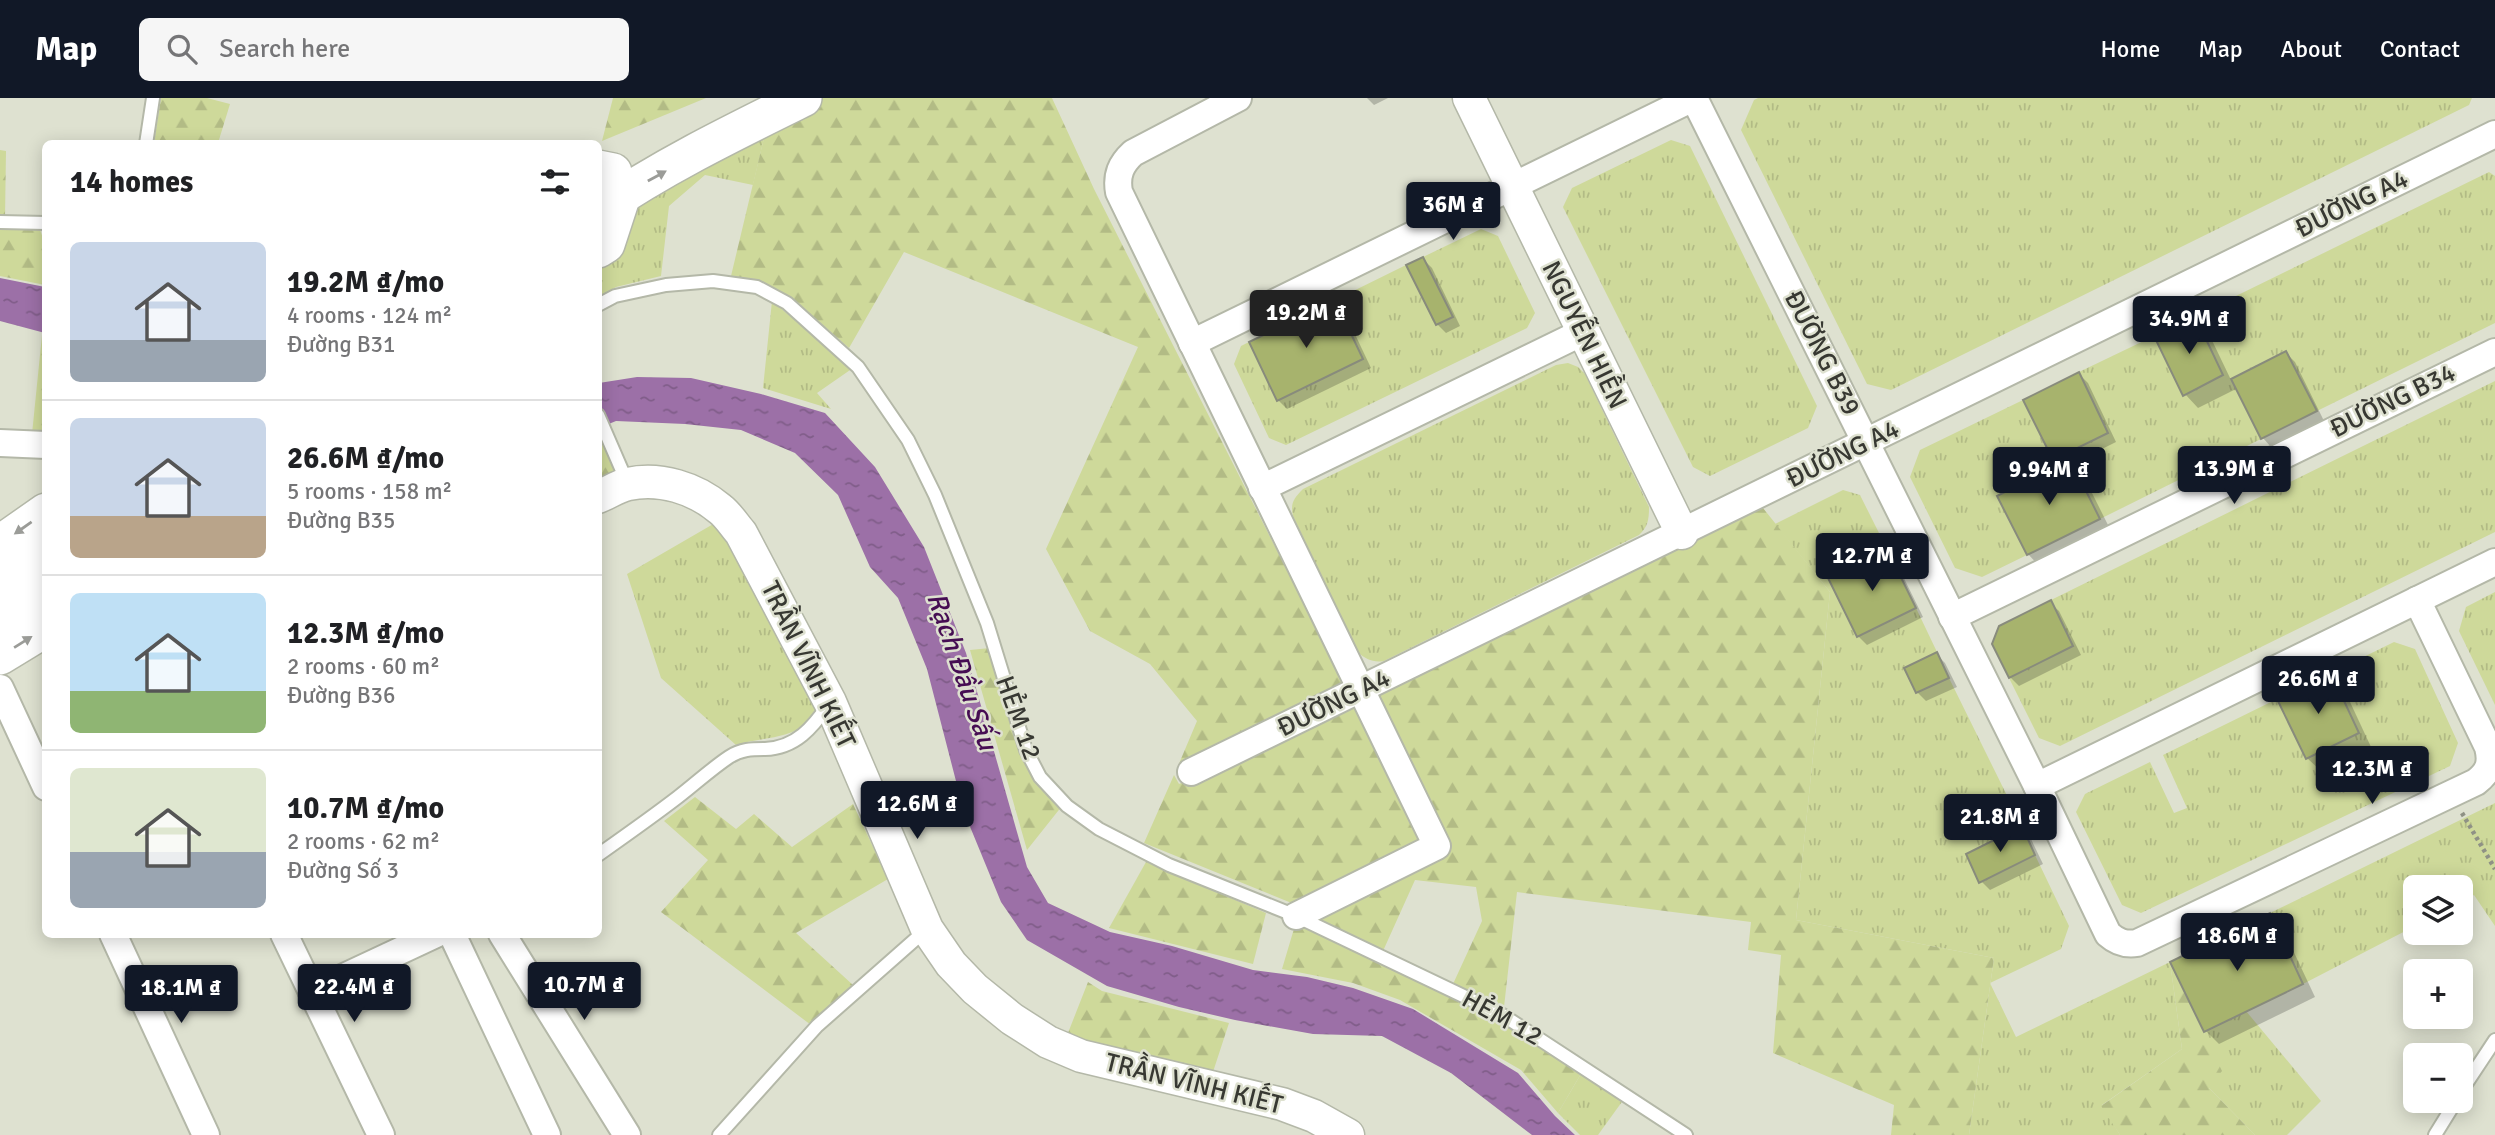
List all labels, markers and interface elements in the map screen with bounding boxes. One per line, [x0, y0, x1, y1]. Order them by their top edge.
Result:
search box [139, 18, 629, 81]
text: Map [35, 29, 97, 70]
icon: search [163, 30, 201, 68]
text: Search here [219, 33, 350, 65]
text: Home [2100, 34, 2160, 64]
text: Map [2198, 34, 2243, 64]
text: About [2281, 34, 2342, 64]
text: Contact [2380, 34, 2460, 64]
icon: filters [536, 163, 574, 201]
street label: ĐƯỜNG A4 [2290, 163, 2414, 245]
text: 14 homes [70, 164, 193, 201]
one-way arrow [647, 170, 666, 182]
pin: 36M ₫ [1404, 183, 1502, 242]
text: 36M ₫ [1422, 190, 1484, 219]
street label: NGUYỄN HIỀN [1534, 254, 1637, 414]
text: 19.2M ₫/mo [287, 264, 444, 301]
icon: home [126, 270, 210, 354]
street label: ĐƯỜNG B39 [1777, 285, 1867, 421]
pin: 19.2M ₫ [1241, 290, 1371, 350]
pin: 34.9M ₫ [2124, 296, 2254, 356]
text: 19.2M ₫ [1266, 298, 1346, 327]
text: 4 rooms · 124 m² [287, 301, 452, 330]
text: 34.9M ₫ [2149, 304, 2229, 333]
text: Đường B31 [287, 330, 395, 359]
street label: ĐƯỜNG B34 [2325, 357, 2461, 445]
street label: ĐƯỜNG A4 [1781, 413, 1905, 495]
text: 26.6M ₫/mo [287, 440, 444, 477]
icon: home [126, 446, 210, 530]
pin: 13.9M ₫ [2169, 446, 2299, 506]
pin: 9.94M ₫ [1984, 448, 2114, 507]
text: 13.9M ₫ [2194, 454, 2274, 483]
text: 9.94M ₫ [2009, 455, 2089, 484]
text: 5 rooms · 158 m² [287, 477, 452, 506]
text: Đường B35 [287, 506, 395, 535]
one-way arrow [14, 521, 32, 535]
pin: 12.7M ₫ [1807, 533, 1937, 593]
text: 12.7M ₫ [1832, 541, 1912, 570]
street label: TRẦN VĨNH KIẾT [754, 575, 866, 754]
water label: Rạch Đầu Sấu [919, 588, 1005, 756]
text: 12.3M ₫/mo [287, 615, 444, 652]
icon: home [126, 621, 210, 705]
one-way arrow [13, 635, 32, 648]
text: 2 rooms · 60 m² [287, 652, 440, 681]
pin: 26.6M ₫ [2253, 656, 2383, 716]
street label: ĐƯỜNG A4 [1272, 662, 1396, 744]
text: 26.6M ₫ [2278, 664, 2358, 693]
street label: HẺM 12 [988, 672, 1048, 764]
text: Đường B36 [287, 681, 395, 710]
pin: 12.3M ₫ [2307, 746, 2437, 806]
text: 12.3M ₫ [2332, 754, 2412, 783]
pin: 12.6M ₫ [852, 782, 982, 841]
text: 12.6M ₫ [877, 789, 957, 818]
text: 10.7M ₫/mo [287, 790, 444, 827]
pin: 21.8M ₫ [1935, 794, 2065, 854]
icon: home [126, 796, 210, 880]
text: 21.8M ₫ [1960, 802, 2040, 831]
text: 2 rooms · 62 m² [287, 827, 440, 856]
text: Đường Số 3 [287, 856, 399, 885]
map controls [2403, 875, 2473, 1113]
button: layers [2403, 875, 2473, 945]
pin: 18.6M ₫ [2172, 914, 2302, 973]
text: 18.6M ₫ [2197, 921, 2277, 950]
button: + [2403, 959, 2473, 1029]
pin: 10.7M ₫ [519, 962, 649, 1022]
pin: 22.4M ₫ [289, 964, 419, 1024]
pin: 18.1M ₫ [116, 965, 246, 1025]
text: 10.7M ₫ [544, 970, 624, 999]
text: 22.4M ₫ [314, 972, 394, 1001]
text: 18.1M ₫ [141, 973, 221, 1002]
street label: HẺM 12 [1456, 983, 1548, 1053]
street label: TRẦN VĨNH KIẾT [1102, 1043, 1287, 1122]
button: − [2403, 1043, 2473, 1113]

